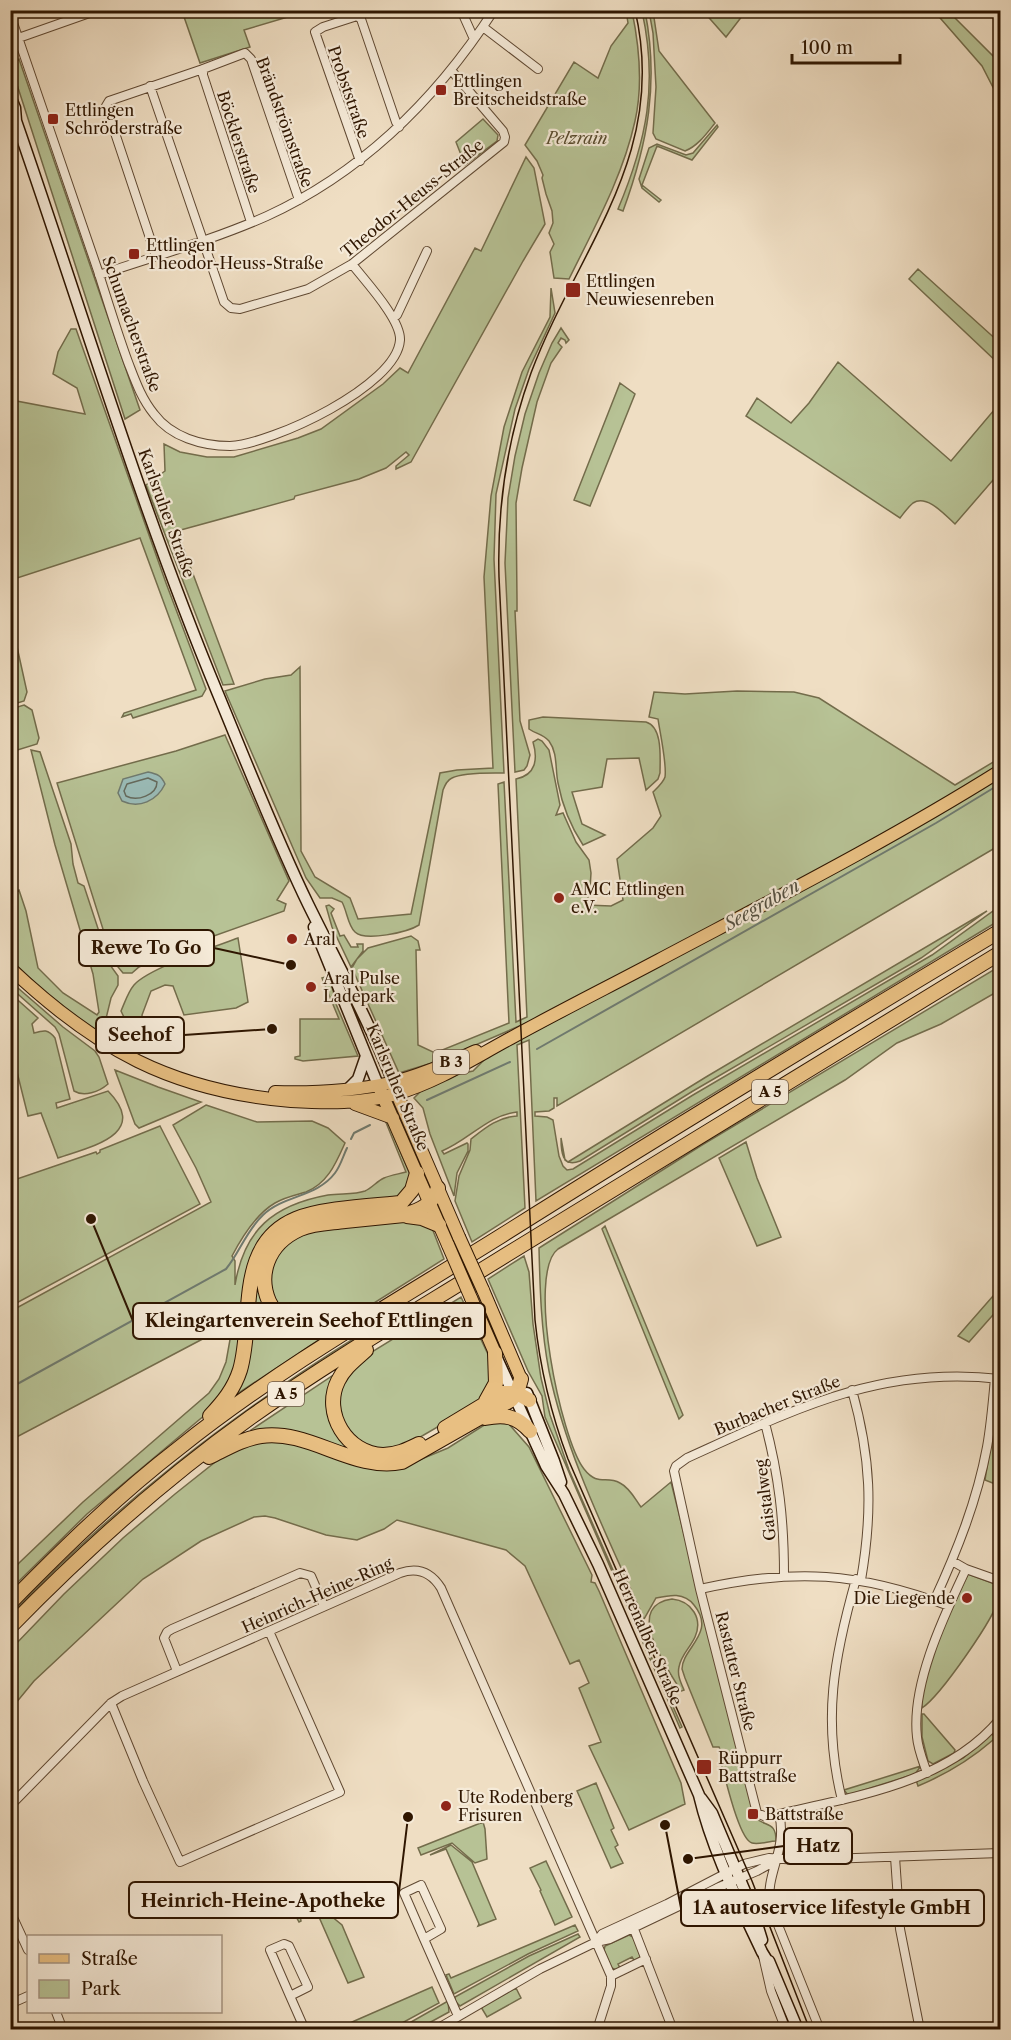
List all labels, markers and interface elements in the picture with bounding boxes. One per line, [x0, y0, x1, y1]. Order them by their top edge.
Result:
scale bar [792, 27, 900, 65]
text: 100 m [801, 37, 853, 59]
street label: Probststraße [324, 43, 374, 141]
street label: Brändströmstraße [252, 54, 318, 190]
place label: Ettlingen Breitscheidstraße [453, 71, 587, 109]
marker: Ettlingen Breitscheidstraße [434, 83, 448, 97]
street label: Böcklerstraße [213, 88, 265, 196]
place label: Ettlingen Schröderstraße [65, 100, 183, 138]
marker: Ettlingen Schröderstraße [46, 112, 60, 126]
park label: Pelzrain [545, 128, 607, 148]
street label: Theodor-Heuss-Straße [337, 134, 487, 262]
place label: Ettlingen Theodor-Heuss-Straße [146, 235, 323, 273]
marker: Ettlingen Theodor-Heuss-Straße [127, 247, 141, 261]
street label: Schumacherstraße [98, 253, 166, 395]
place label: Ettlingen Neuwiesenreben [586, 271, 715, 309]
marker: Ettlingen Neuwiesenreben [564, 281, 582, 299]
street label: Karlsruher Straße [134, 446, 200, 580]
water label: Seegraben [720, 875, 804, 936]
place label: AMC Ettlingen e.V. [570, 879, 685, 917]
marker: AMC Ettlingen e.V. [552, 891, 566, 905]
place label: Aral [303, 929, 336, 949]
callout: Rewe To Go [79, 930, 214, 966]
marker: Aral [285, 932, 299, 946]
text: Rewe To Go [91, 937, 201, 959]
place label: Aral Pulse Ladepark [322, 968, 400, 1006]
marker: Aral Pulse Ladepark [304, 980, 318, 994]
callout: Seehof [96, 1017, 184, 1053]
street label: Karlsruher Straße [362, 1020, 434, 1154]
text: Seehof [108, 1024, 175, 1046]
road number: B 3 [433, 1050, 469, 1074]
road number: A 5 [752, 1080, 788, 1104]
callout: Kleingartenverein Seehof Ettlingen [133, 1303, 485, 1339]
text: Kleingartenverein Seehof Ettlingen [145, 1310, 474, 1332]
street label: Burbacher Straße [711, 1371, 843, 1439]
road number: A 5 [268, 1382, 304, 1406]
street label: Gaistalweg [750, 1458, 780, 1542]
street label: Heinrich-Heine-Ring [239, 1553, 396, 1637]
street label: Herrenalber Straße [609, 1566, 687, 1708]
place label: Die Liegende [854, 1588, 955, 1608]
marker: Die Liegende [960, 1591, 974, 1605]
street label: Rastatter Straße [711, 1609, 761, 1733]
place label: Rüppurr Battstraße [718, 1748, 797, 1786]
marker: Rüppurr Battstraße [695, 1758, 713, 1776]
place label: Ute Rodenberg Frisuren [458, 1787, 573, 1825]
marker: Ute Rodenberg Frisuren [439, 1799, 453, 1813]
place label: Battstraße [765, 1804, 844, 1824]
marker: Battstraße [746, 1807, 760, 1821]
callout: Hatz [784, 1828, 852, 1864]
text: Hatz [796, 1835, 840, 1857]
callout: Heinrich-Heine-Apotheke [129, 1882, 398, 1918]
text: Heinrich-Heine-Apotheke [141, 1890, 385, 1912]
callout: 1A autoservice lifestyle GmbH [681, 1890, 984, 1926]
text: 1A autoservice lifestyle GmbH [693, 1897, 971, 1919]
legend [27, 1935, 222, 2013]
text: Straße [81, 1948, 138, 1970]
text: Park [81, 1978, 122, 2000]

